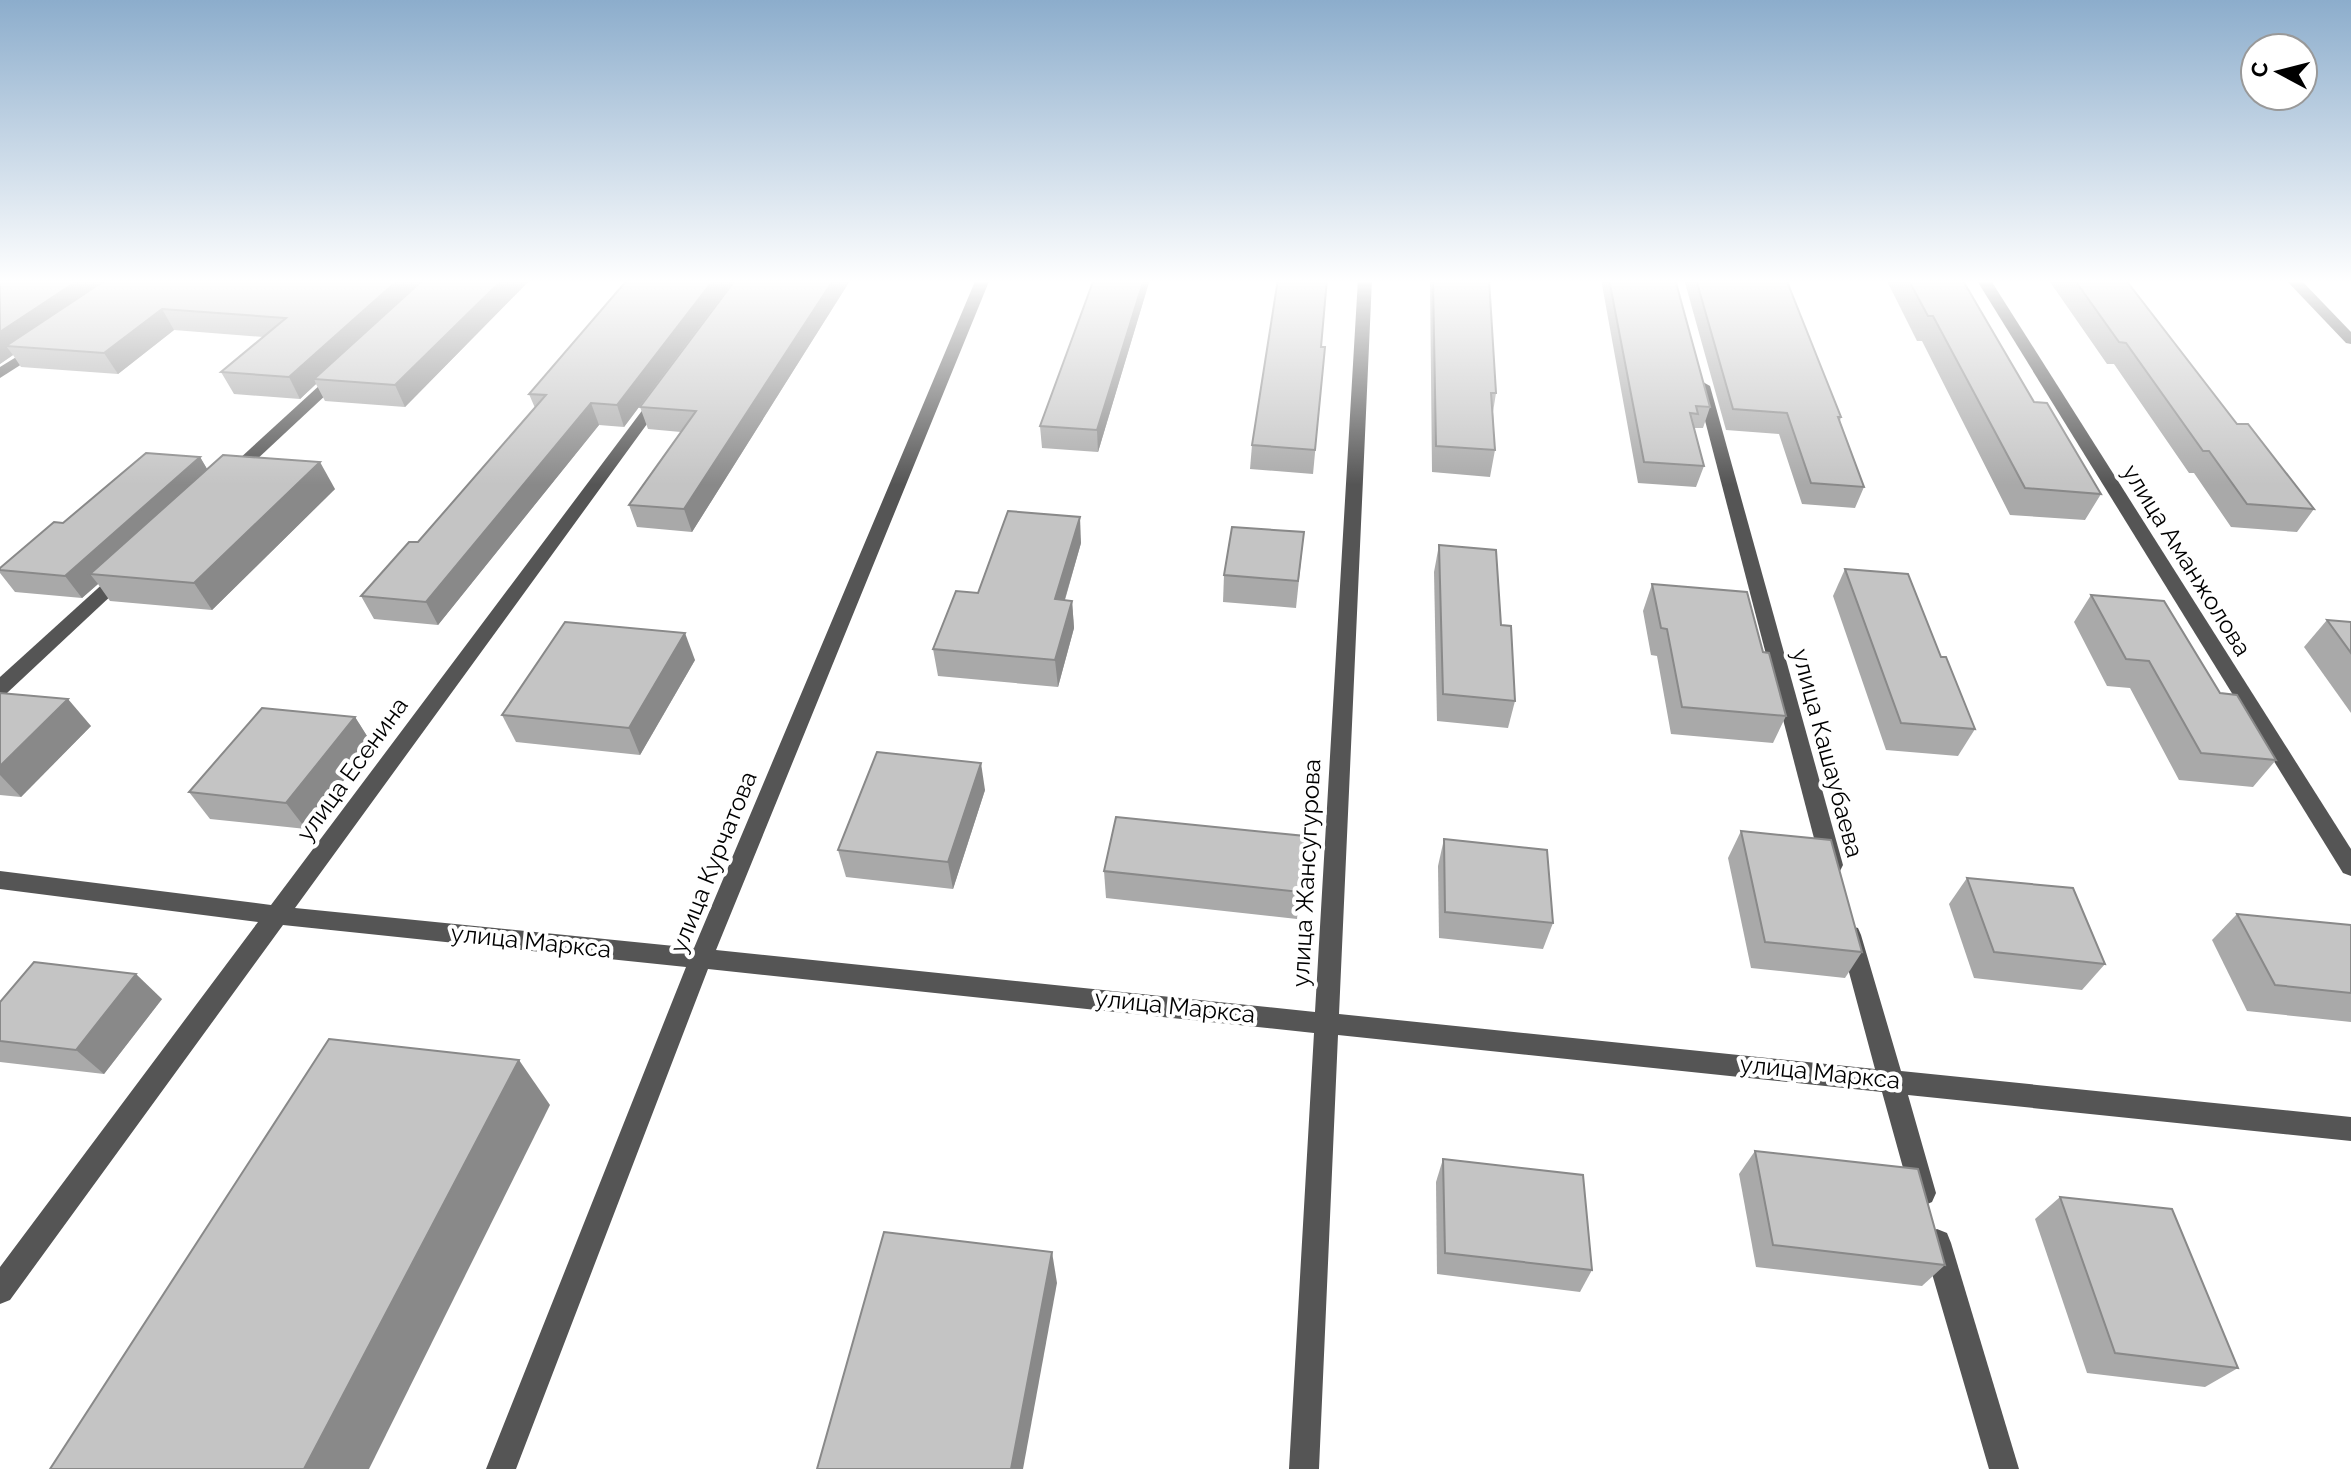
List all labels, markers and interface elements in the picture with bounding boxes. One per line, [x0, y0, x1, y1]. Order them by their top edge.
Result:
north arrow [2239, 32, 2319, 112]
text: С [2245, 60, 2273, 79]
street label: улица Аманжолова [2116, 459, 2258, 661]
street label: улица Кашаубаева [1786, 645, 1870, 861]
street label: улица Есенина [290, 691, 414, 847]
street label: улица Жансугурова [1286, 758, 1326, 988]
street label: улица Курчатова [663, 767, 763, 957]
street label: улица Маркса [449, 918, 613, 964]
street label: улица Маркса [1093, 983, 1257, 1029]
street label: улица Маркса [1738, 1049, 1902, 1095]

